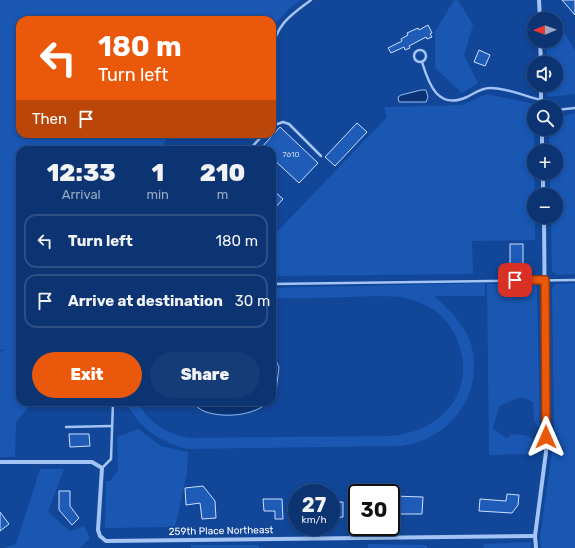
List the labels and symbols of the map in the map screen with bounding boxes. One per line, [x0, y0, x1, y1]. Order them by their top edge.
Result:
north arrow [527, 12, 563, 48]
house number: 7610 [283, 150, 300, 159]
pin [498, 263, 532, 297]
position arrow [525, 416, 567, 458]
speed limit sign: 30 [348, 484, 400, 536]
street label: 259th Place Northeast [169, 524, 274, 538]

